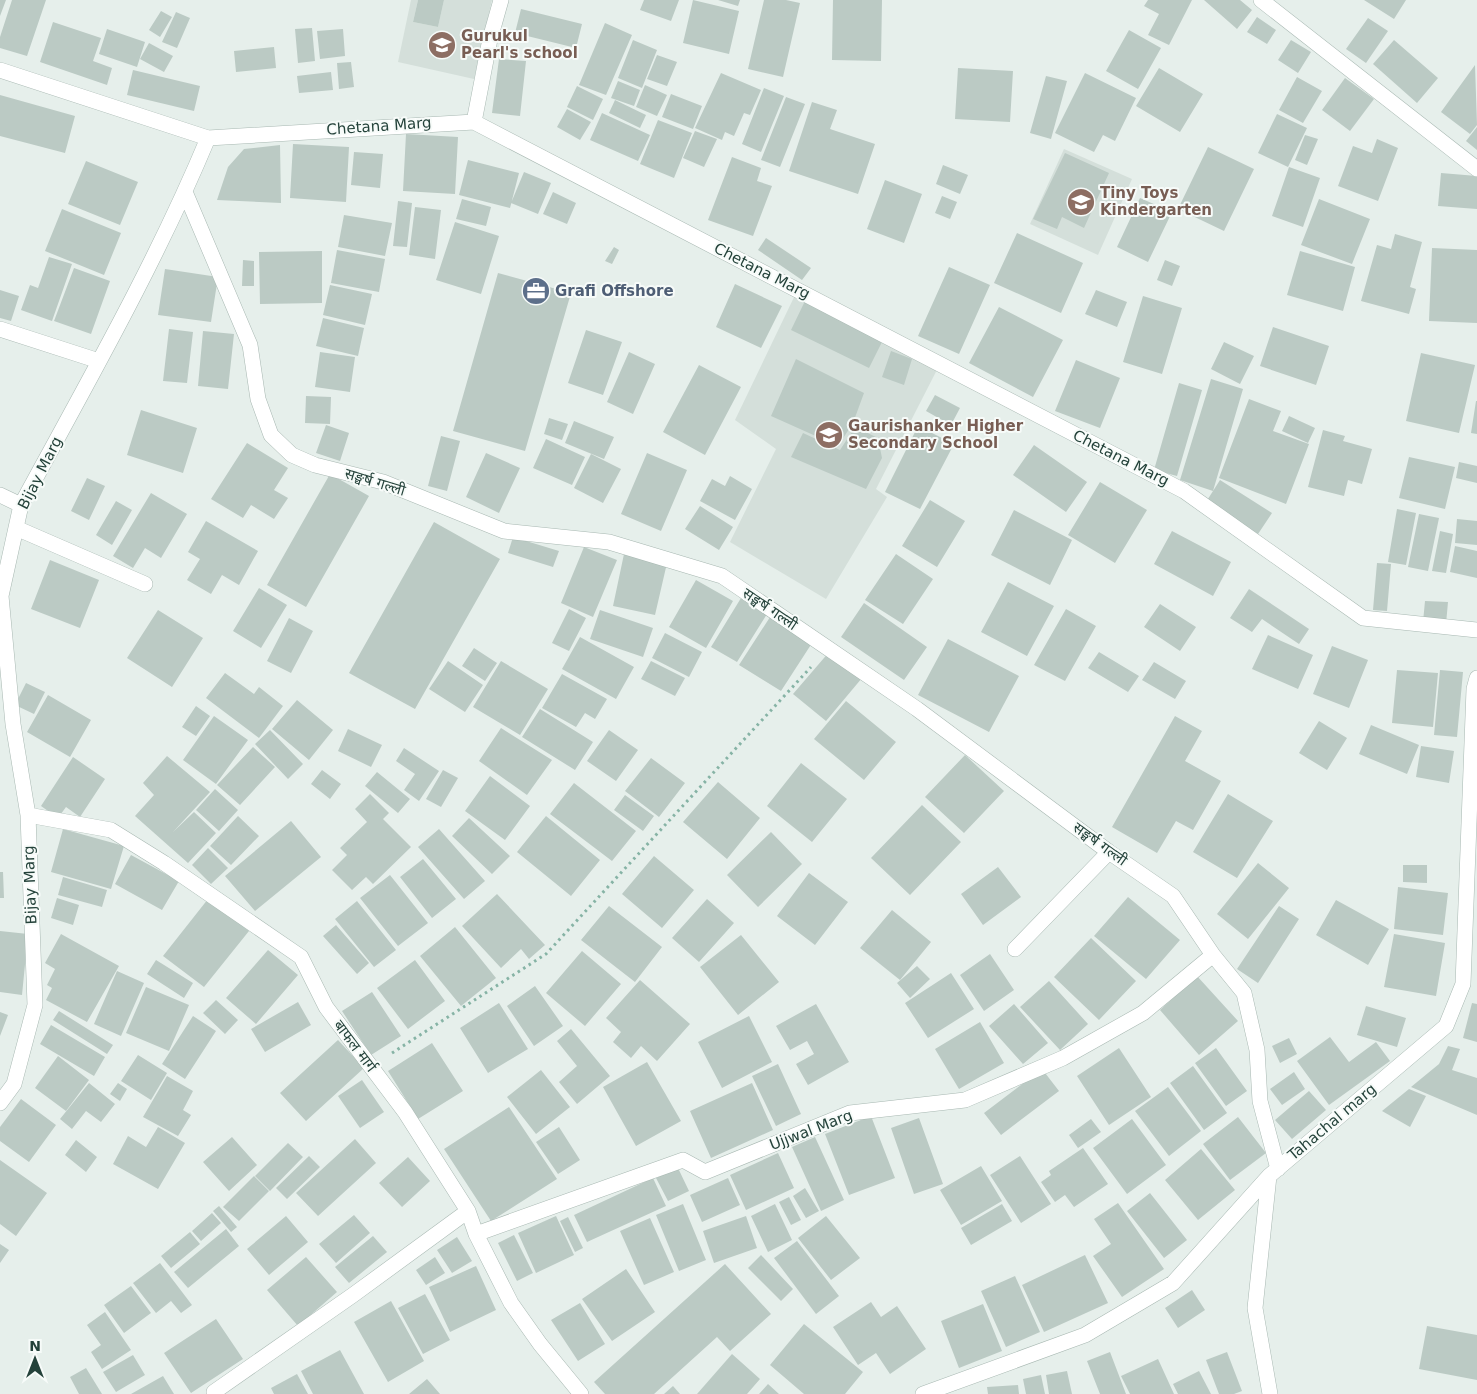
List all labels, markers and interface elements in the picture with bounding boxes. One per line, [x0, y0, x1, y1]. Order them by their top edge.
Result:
place label: Gurukul Pearl's school [461, 27, 578, 62]
school or university icon: Gurukul Pearl's school [427, 30, 457, 60]
street label: Chetana Marg [326, 113, 432, 139]
place label: Tiny Toys Kindergarten [1100, 184, 1212, 219]
school or university icon: Tiny Toys Kindergarten [1066, 187, 1096, 217]
street label: Chetana Marg [711, 239, 813, 303]
office icon: Grafi Offshore [521, 276, 551, 306]
place label: Grafi Offshore [555, 282, 674, 300]
place label: Gaurishanker Higher Secondary School [848, 417, 1024, 452]
school or university icon: Gaurishanker Higher Secondary School [814, 420, 844, 450]
street label: Chetana Marg [1070, 426, 1172, 490]
street label: Bijay Marg [14, 434, 66, 512]
street label: सङ्घर्ष गल्ली [343, 464, 409, 500]
street label: सङ्घर्ष गल्ली [739, 584, 802, 635]
street label: सङ्घर्ष गल्ली [1069, 818, 1131, 870]
street label: Bijay Marg [20, 845, 40, 925]
street label: बाफल मार्ग [330, 1017, 381, 1076]
street label: Tahachal marg [1283, 1080, 1380, 1165]
street label: Ujjwal Marg [767, 1106, 855, 1154]
north arrow [10, 1334, 60, 1384]
text: N [29, 1338, 41, 1354]

